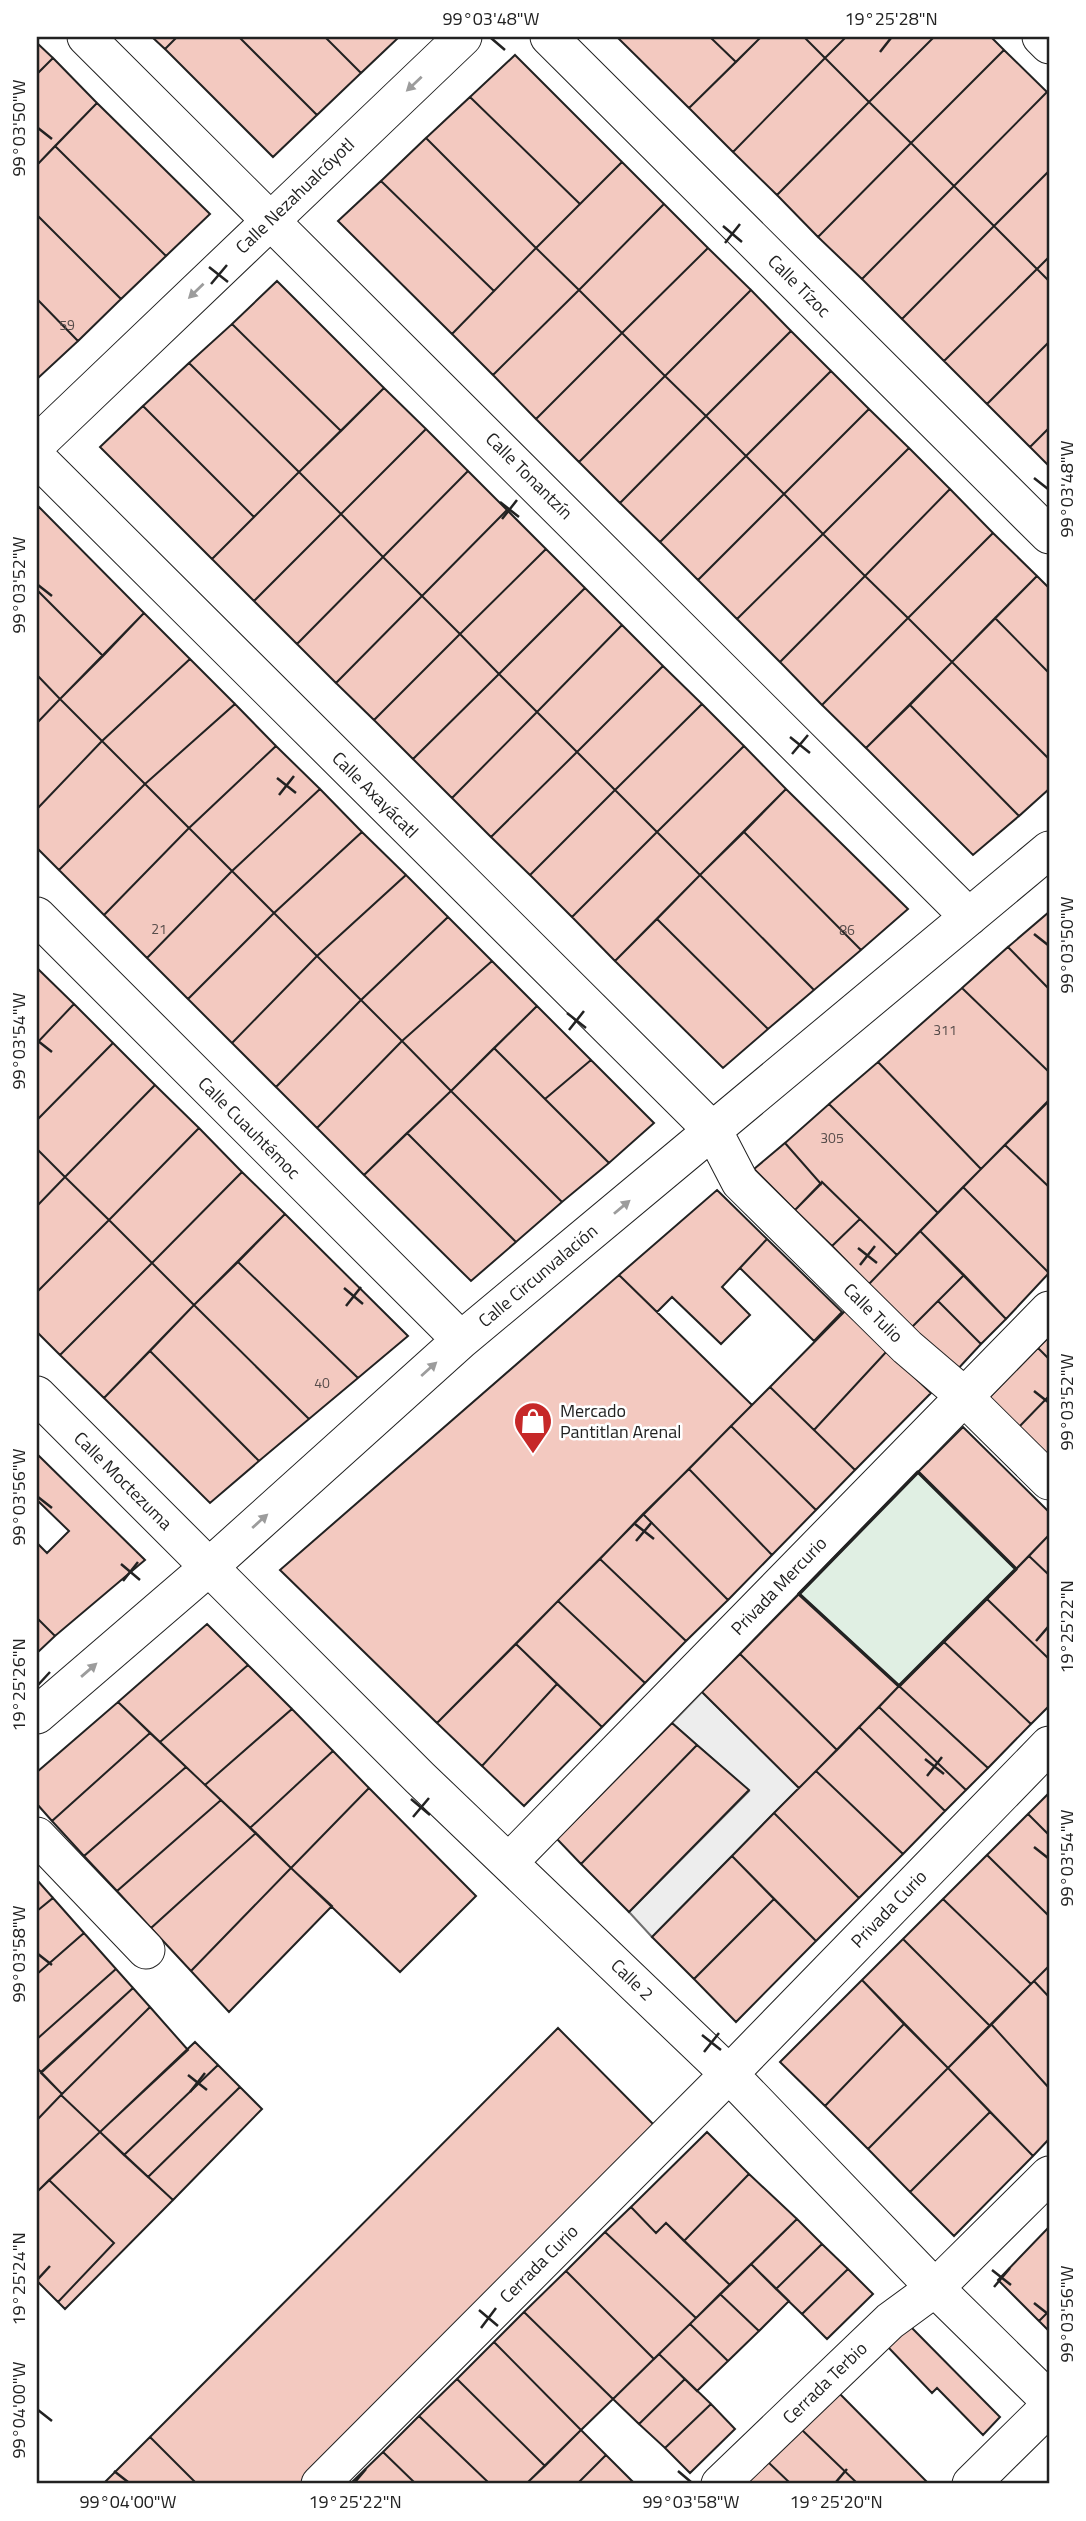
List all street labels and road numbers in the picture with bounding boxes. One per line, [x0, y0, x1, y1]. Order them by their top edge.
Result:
street label: Calle Nezahualcóyotl [229, 132, 360, 260]
street label: Calle Tízoc [762, 248, 837, 323]
street label: Calle Tonantzín [480, 426, 579, 525]
street label: Calle Axayácatl [326, 745, 425, 844]
street label: Calle Cuauhtémoc [192, 1070, 307, 1185]
street label: Calle Circunvalación [472, 1218, 603, 1334]
street label: Calle Tulio [837, 1276, 910, 1349]
street label: Calle Moctezuma [68, 1425, 179, 1536]
street label: Privada Mercurio [724, 1530, 833, 1641]
street label: Privada Curio [844, 1863, 933, 1954]
street label: Calle 2 [605, 1952, 660, 2007]
street label: Cerrada Curio [493, 2218, 584, 2309]
street label: Cerrada Terbio [776, 2335, 873, 2430]

